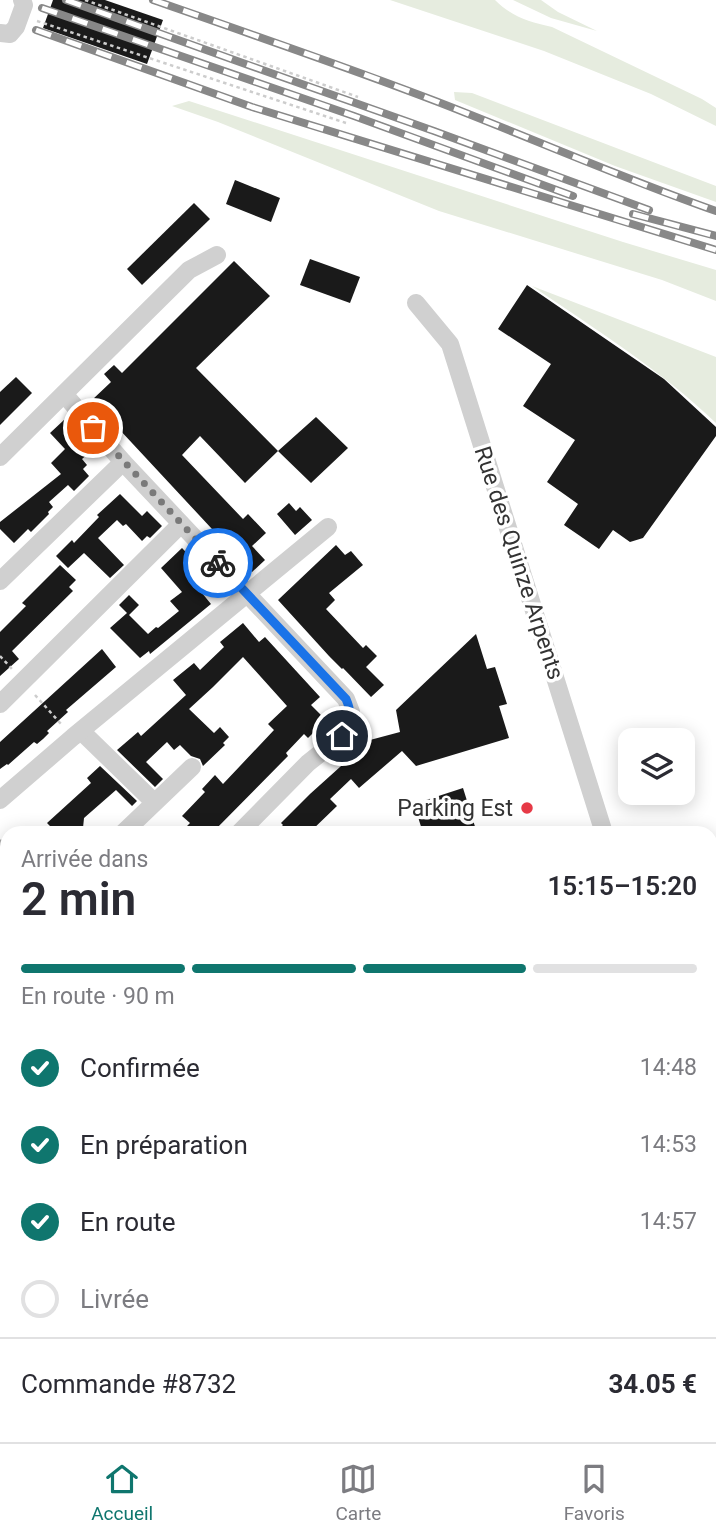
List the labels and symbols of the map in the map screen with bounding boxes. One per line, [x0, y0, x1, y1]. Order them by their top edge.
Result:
pin [63, 398, 123, 458]
street label: Rue des Quinze Arpents [469, 443, 569, 683]
courier [183, 528, 253, 598]
pin [312, 706, 372, 766]
place label: Parking Est [397, 795, 513, 822]
marker: Parking Est [519, 800, 535, 816]

